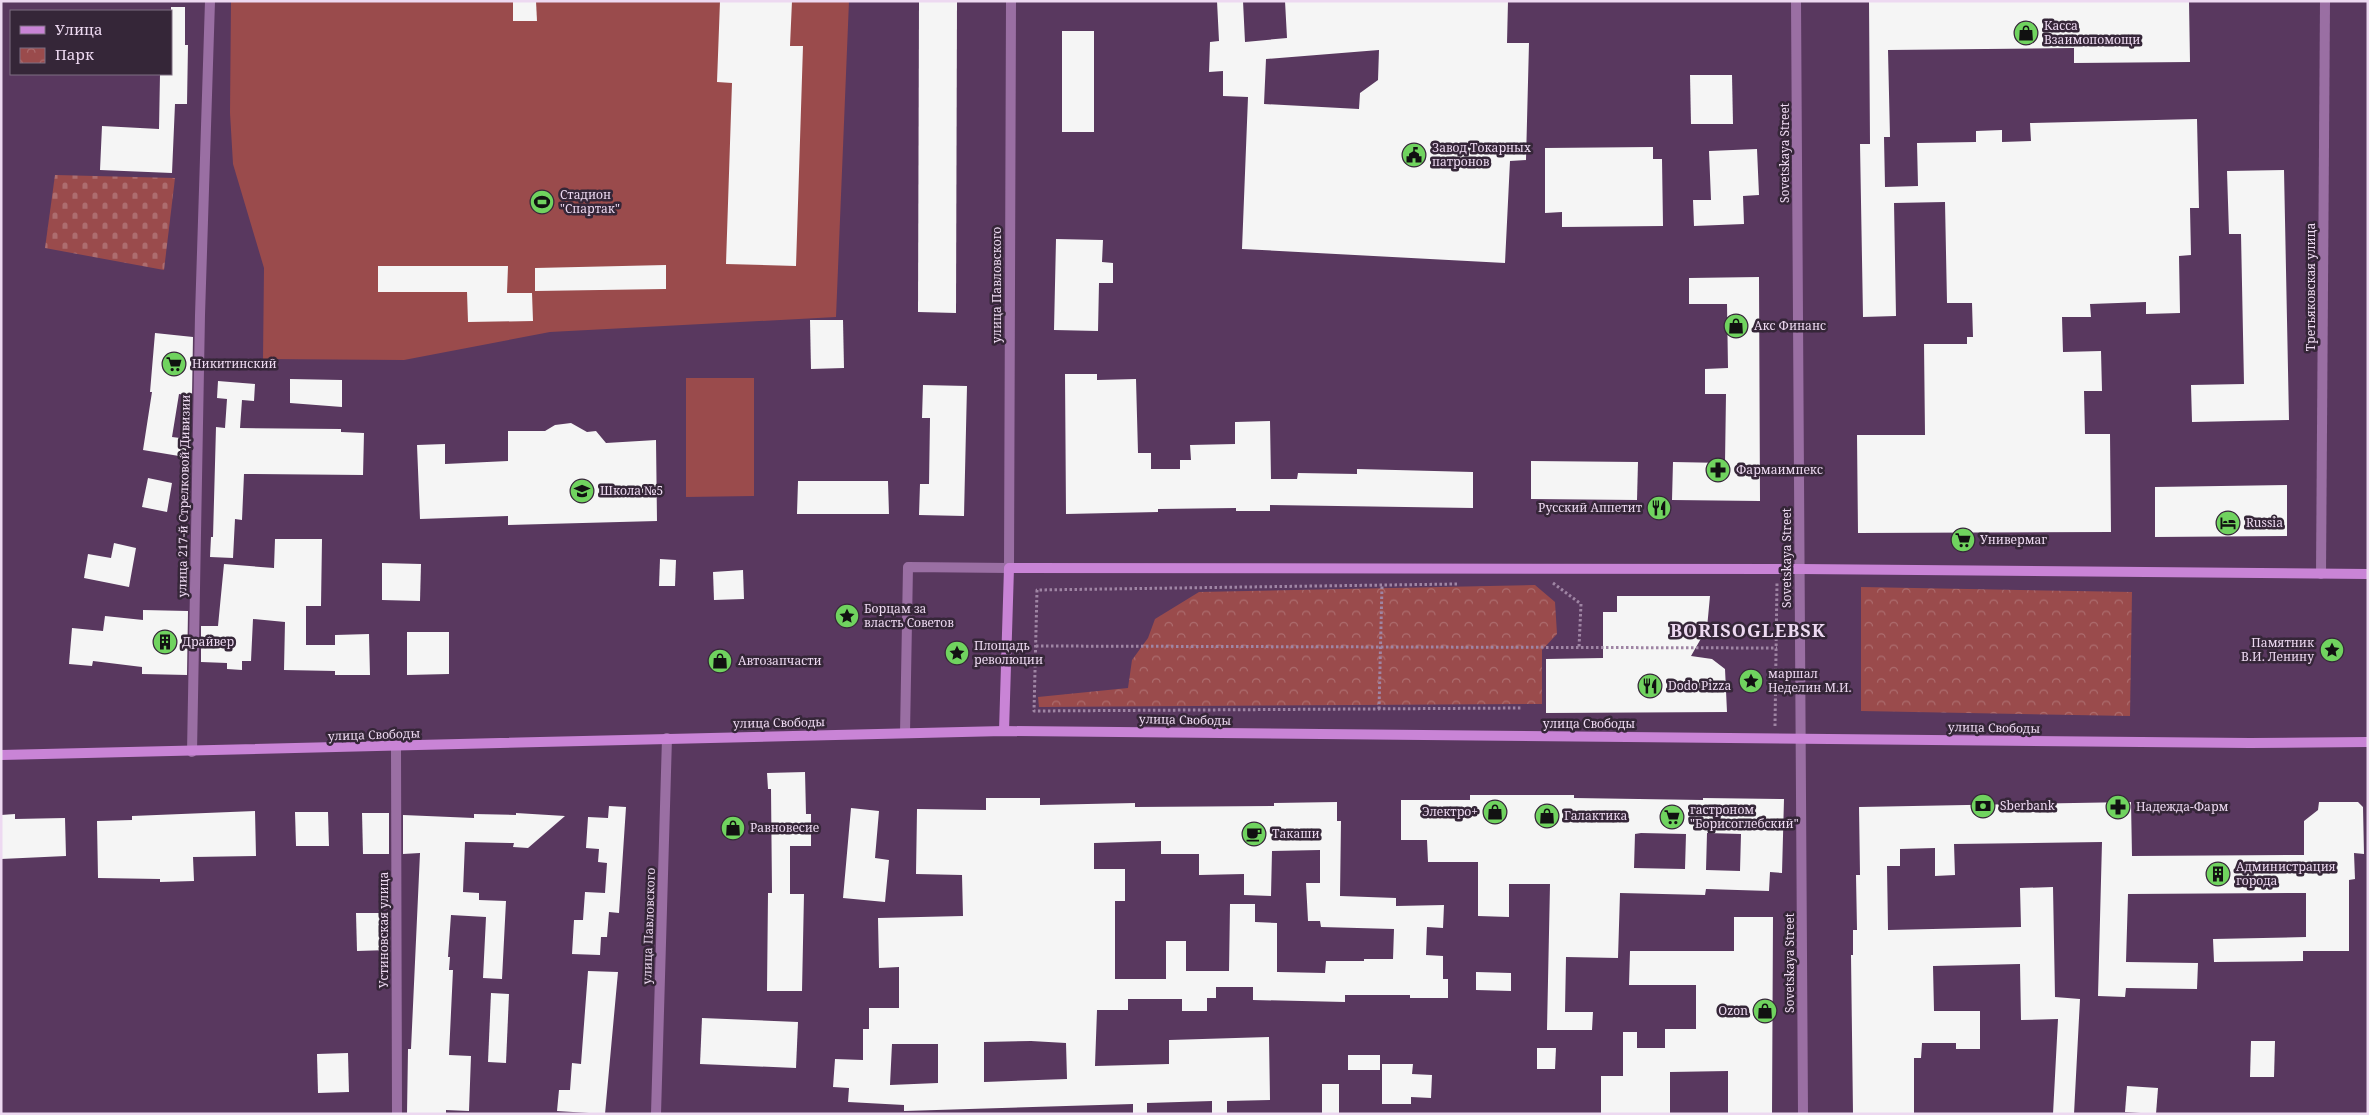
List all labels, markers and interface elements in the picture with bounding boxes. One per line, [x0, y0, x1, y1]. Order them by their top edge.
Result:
legend [10, 10, 172, 75]
place label: Касса Взаимопомощи [2044, 17, 2140, 48]
text: Улица [55, 19, 103, 39]
shop icon: Касса Взаимопомощи [2013, 20, 2039, 46]
text: Парк [55, 44, 94, 64]
street label: Sovetskaya Street [1776, 103, 1793, 203]
place label: Завод Токарных патронов [1432, 139, 1531, 170]
public building icon: Завод Токарных патронов [1401, 142, 1427, 168]
place label: Стадион "Спартак" [560, 186, 620, 217]
sports icon: Стадион "Спартак" [529, 189, 555, 215]
street label: Третьяковская улица [2302, 222, 2319, 351]
street label: улица Павловского [988, 227, 1005, 343]
shop icon: Акс Финанс [1723, 313, 1749, 339]
place label: Акс Финанс [1754, 317, 1826, 334]
supermarket icon: Никитинский [161, 351, 187, 377]
place label: Никитинский [192, 355, 277, 372]
street label: улица 217-й Стрелковой Дивизии [173, 394, 194, 598]
pharmacy icon: Фармаимпекс [1705, 457, 1731, 483]
place label: Фармаимпекс [1736, 461, 1823, 478]
school or university icon: Школа №5 [569, 478, 595, 504]
place label: Школа №5 [600, 482, 663, 499]
restaurant icon: Русский Аппетит [1646, 495, 1672, 521]
place label: Русский Аппетит [1538, 499, 1643, 516]
street label: Sovetskaya Street [1778, 508, 1795, 608]
hotel icon: Russia [2215, 510, 2241, 536]
place label: Russia [2246, 514, 2283, 531]
supermarket icon: Универмаг [1950, 527, 1976, 553]
place label: Универмаг [1980, 531, 2047, 548]
place label: Борцам за власть Советов [864, 600, 954, 631]
place icon: Борцам за власть Советов [834, 603, 860, 629]
district label: BORISOGLEBSK [1670, 618, 1826, 642]
building icon: Драйвер [152, 629, 178, 655]
place label: Драйвер [182, 633, 235, 650]
place label: Памятник В.И. Ленину [2241, 634, 2315, 665]
place label: Площадь революции [974, 637, 1043, 668]
place icon: Памятник В.И. Ленину [2319, 637, 2345, 663]
place icon: Площадь революции [944, 640, 970, 666]
shop icon: Автозапчасти [707, 648, 733, 674]
place label: Автозапчасти [738, 652, 822, 669]
place label: маршал Неделин М.И. [1768, 665, 1852, 696]
place icon: маршал Неделин М.И. [1738, 668, 1764, 694]
restaurant icon: Dodo Pizza [1637, 673, 1663, 699]
place label: Dodo Pizza [1668, 677, 1731, 694]
street label: улица Свободы [1139, 710, 1231, 729]
street label: улица Свободы [733, 713, 825, 732]
street label: улица Свободы [1543, 715, 1635, 732]
street label: улица Свободы [1948, 718, 2040, 737]
street label: улица Свободы [328, 724, 421, 745]
bank icon: Sberbank [1970, 793, 1996, 819]
pharmacy icon: Надежда-Фарм [2105, 794, 2131, 820]
place label: Sberbank [2000, 797, 2056, 814]
place label: Надежда-Фарм [2136, 798, 2229, 815]
shop icon: Электро+ [1482, 799, 1508, 825]
place label: гастроном "Борисоглебский" [1690, 801, 1799, 832]
place label: Электро+ [1422, 803, 1478, 820]
shop icon: Галактика [1534, 803, 1560, 829]
supermarket icon: гастроном "Борисоглебский" [1659, 804, 1685, 830]
place label: Галактика [1564, 807, 1627, 824]
shop icon: Равновесие [720, 815, 746, 841]
place label: Равновесие [750, 819, 819, 836]
cafe icon: Такаши [1241, 821, 1267, 847]
place label: Такаши [1272, 825, 1320, 842]
place label: Администрация города [2236, 858, 2336, 889]
building icon: Администрация города [2205, 861, 2231, 887]
street label: улица Павловского [638, 867, 659, 985]
street label: Устиновская улица [375, 872, 392, 988]
street label: Sovetskaya Street [1781, 913, 1798, 1013]
shop icon: Ozon [1752, 998, 1778, 1024]
place label: Ozon [1718, 1002, 1748, 1019]

